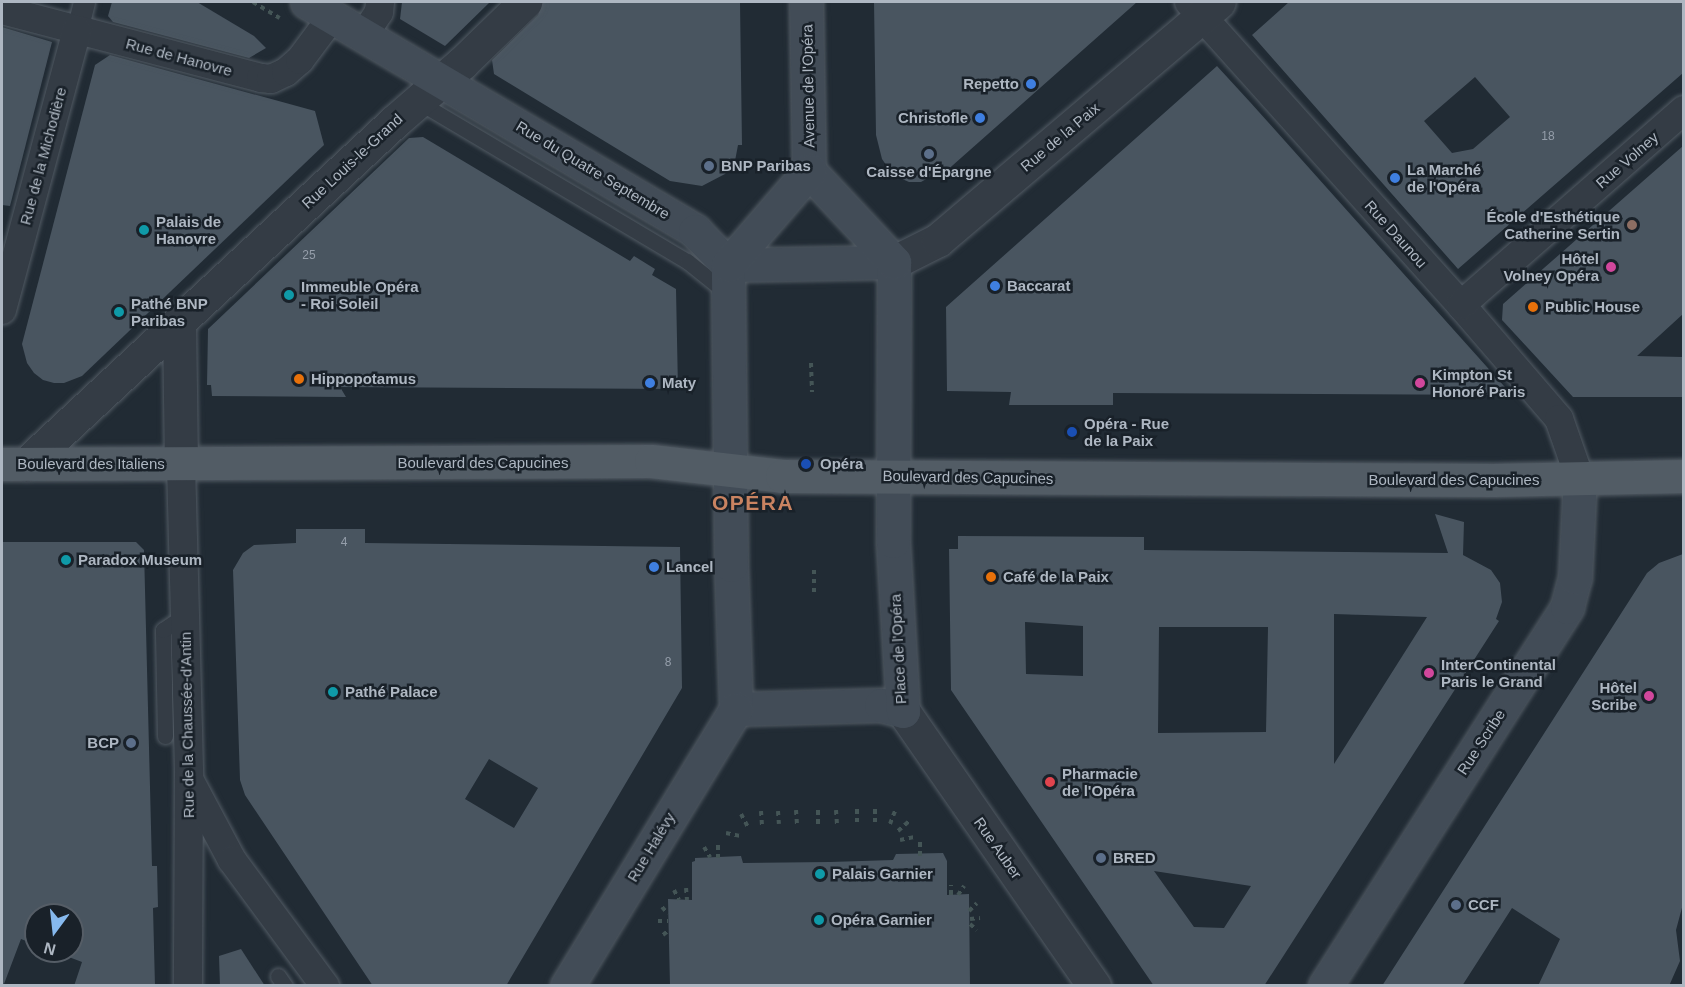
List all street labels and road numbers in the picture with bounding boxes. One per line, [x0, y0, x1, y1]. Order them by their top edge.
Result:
street label: Avenue de l'Opéra [798, 24, 818, 148]
street label: Rue de Hanovre [124, 34, 234, 80]
street label: Rue de la Michodière [16, 85, 70, 227]
street label: Rue de la Paix [1017, 99, 1103, 175]
street label: Rue Louis-le-Grand [298, 110, 406, 212]
street label: Rue du Quatre Septembre [513, 117, 673, 223]
street label: Rue Volney [1592, 128, 1662, 192]
street label: Rue Daunou [1361, 197, 1431, 271]
street label: Boulevard des Capucines [398, 454, 568, 472]
street label: Boulevard des Italiens [17, 455, 165, 473]
street label: Boulevard des Capucines [882, 467, 1054, 487]
street label: Boulevard des Capucines [1369, 471, 1539, 489]
street label: Place de l'Opéra [886, 593, 910, 705]
street label: Rue de la Chaussée-d'Antin [176, 632, 198, 818]
street label: Rue Scribe [1453, 706, 1509, 778]
street label: Rue Halévy [623, 809, 679, 885]
street label: Rue Auber [970, 813, 1026, 883]

